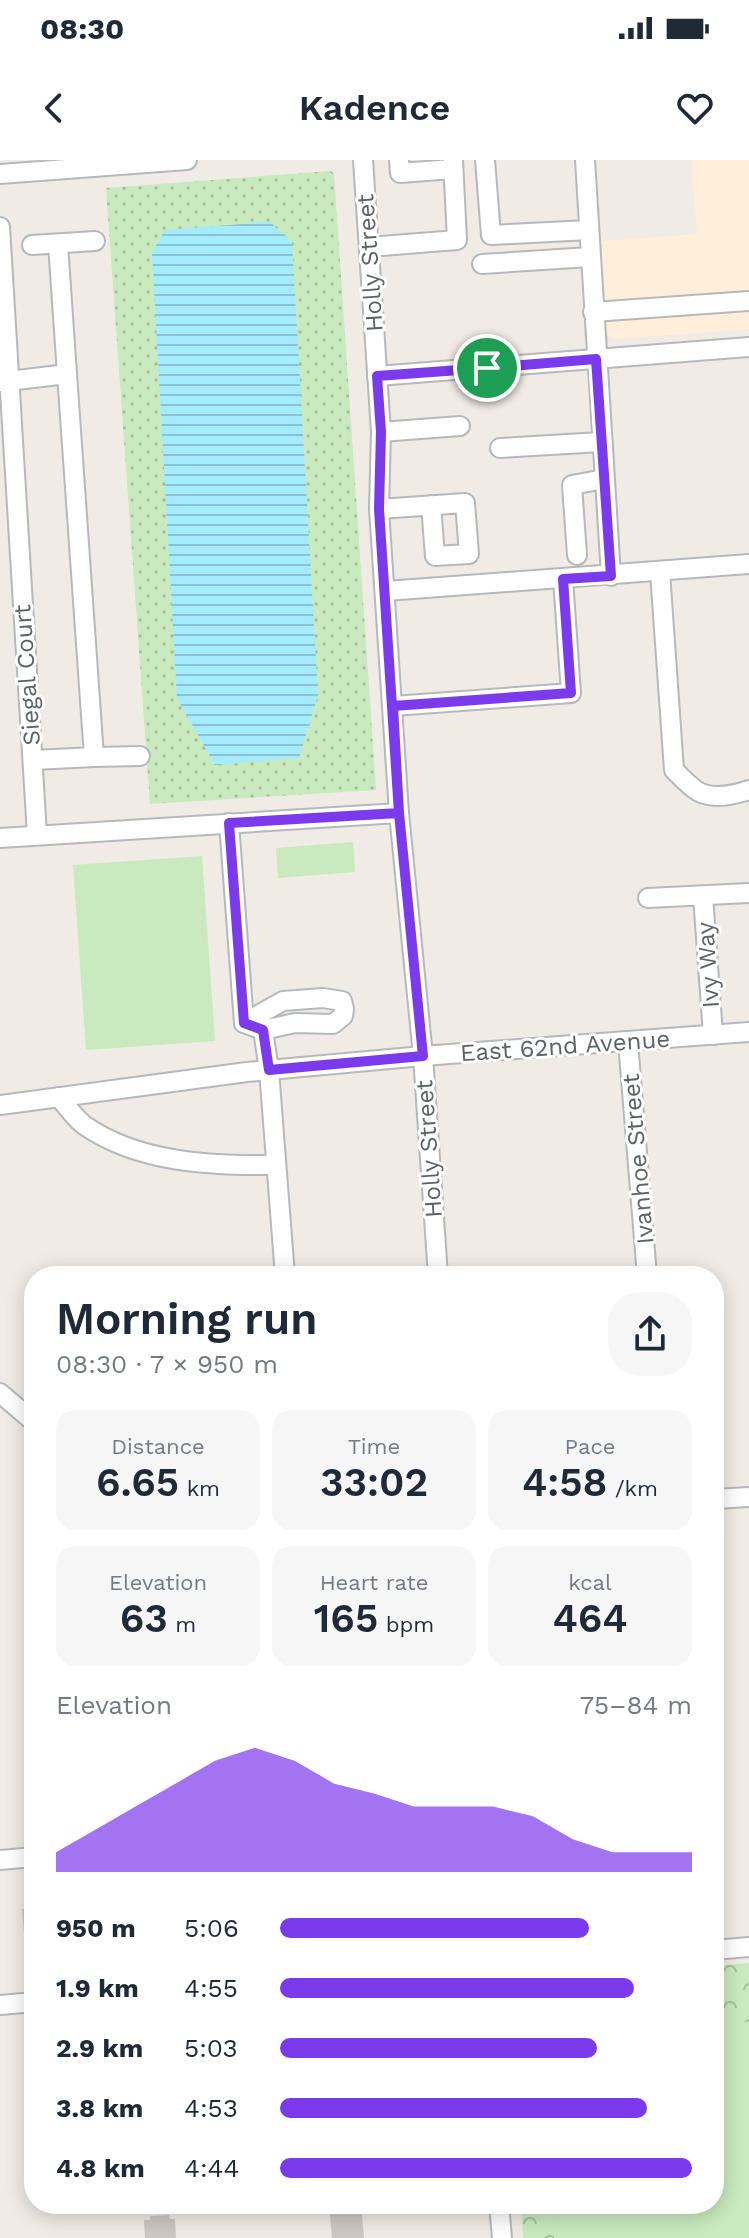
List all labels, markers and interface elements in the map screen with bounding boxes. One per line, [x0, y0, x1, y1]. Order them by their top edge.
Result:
text: 08:30 [40, 11, 124, 46]
icon: back [32, 86, 76, 130]
icon: heart [673, 86, 717, 130]
text: Kadence [299, 87, 450, 129]
street label: Holly Street [351, 193, 389, 333]
pin [453, 334, 521, 402]
icon: arrive [465, 346, 509, 390]
street label: Siegal Court [8, 604, 46, 746]
street label: Ivy Way [691, 920, 725, 1009]
street label: East 62nd Avenue [459, 1025, 671, 1067]
street label: Ivanhoe Street [617, 1072, 659, 1246]
street label: Holly Street [410, 1079, 448, 1219]
button: share [608, 1292, 692, 1376]
text: Morning run [56, 1293, 317, 1345]
text: 08:30 · 7 × 950 m [56, 1349, 278, 1379]
text: Distance [111, 1434, 205, 1459]
text: Time [348, 1434, 400, 1459]
text: Pace [565, 1434, 615, 1459]
text: 6.65 [96, 1459, 179, 1506]
text: 33:02 [320, 1459, 428, 1506]
text: 4:58 [522, 1459, 607, 1506]
text: km [179, 1476, 220, 1501]
text: /km [607, 1476, 658, 1501]
text: Elevation [109, 1570, 207, 1595]
text: Heart rate [320, 1570, 428, 1595]
text: kcal [568, 1570, 612, 1595]
text: 63 [120, 1595, 168, 1642]
text: 165 [314, 1595, 378, 1642]
text: 464 [552, 1595, 628, 1642]
text: m [168, 1612, 196, 1637]
text: bpm [378, 1612, 434, 1637]
text: Elevation [56, 1690, 172, 1720]
text: 75–84 m [579, 1690, 692, 1720]
text: 950 m [56, 1913, 136, 1943]
text: 5:06 [184, 1913, 239, 1943]
text: 1.9 km [56, 1973, 139, 2003]
text: 4:55 [184, 1973, 238, 2003]
text: 2.9 km [56, 2033, 143, 2063]
text: 5:03 [184, 2033, 238, 2063]
text: 3.8 km [56, 2093, 143, 2123]
text: 4:53 [184, 2093, 238, 2123]
text: 4.8 km [56, 2153, 145, 2183]
text: 4:44 [184, 2153, 239, 2183]

